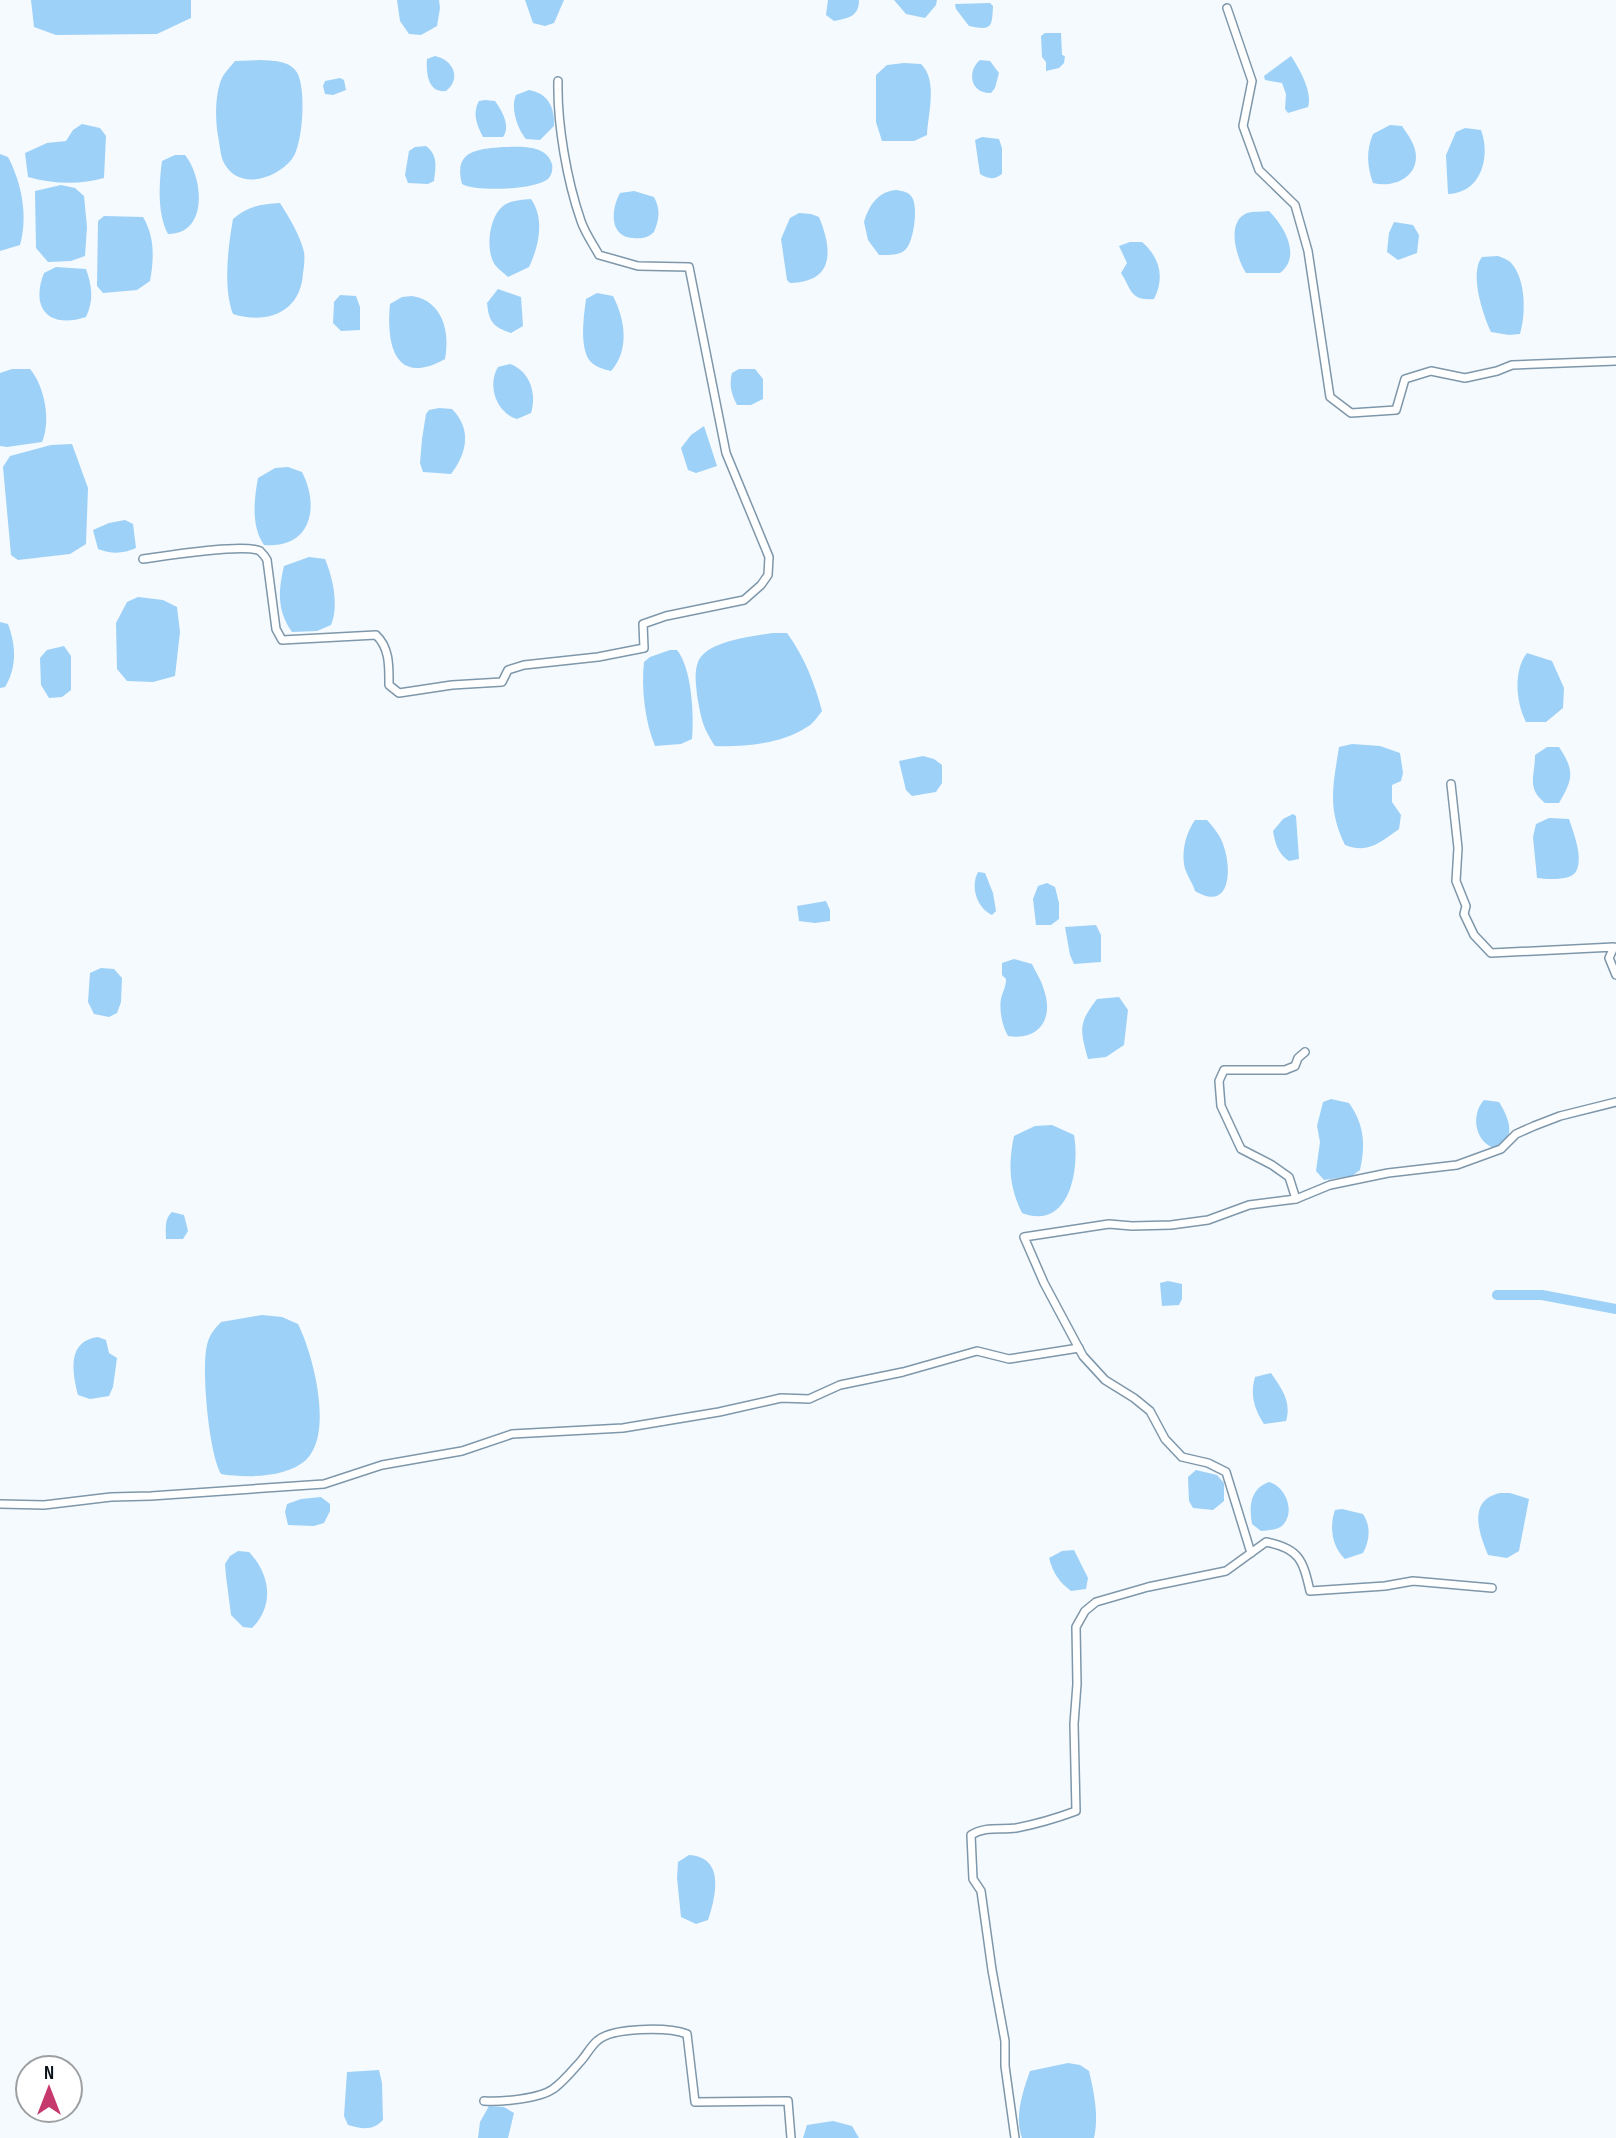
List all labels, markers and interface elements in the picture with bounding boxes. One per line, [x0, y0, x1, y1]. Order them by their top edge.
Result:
north arrow [14, 2054, 84, 2124]
text: N [44, 2062, 54, 2085]

